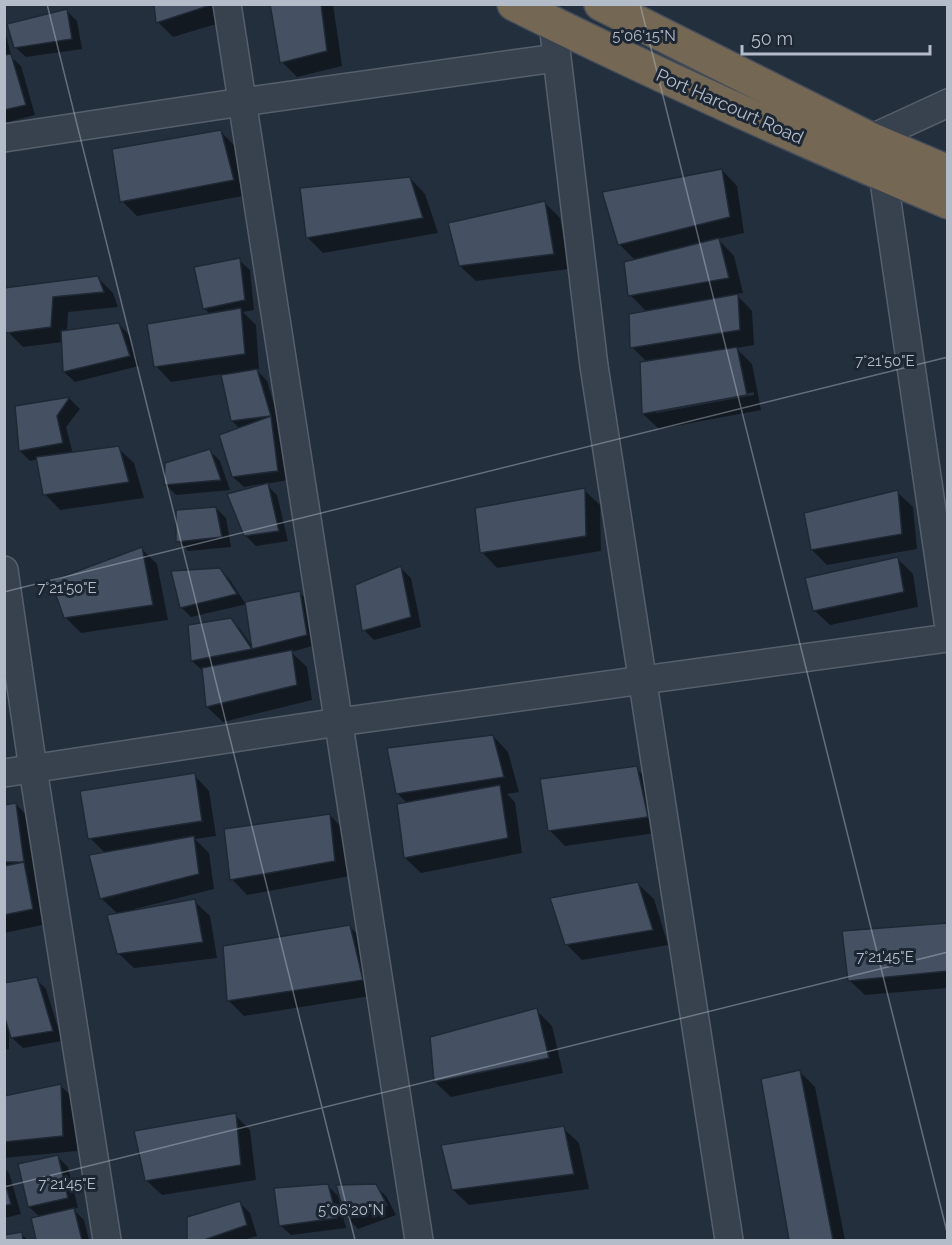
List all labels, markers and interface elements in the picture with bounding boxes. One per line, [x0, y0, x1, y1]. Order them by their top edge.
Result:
scale bar [742, 18, 930, 56]
text: 5°06'15"N [612, 27, 676, 45]
text: 50 m [751, 28, 793, 49]
street label: Port Harcourt Road [653, 64, 807, 148]
text: 7°21'50"E [855, 352, 915, 370]
text: 7°21'50"E [37, 579, 97, 597]
text: 7°21'45"E [856, 948, 914, 966]
text: 7°21'45"E [38, 1175, 96, 1193]
text: 5°06'20"N [318, 1201, 384, 1219]

